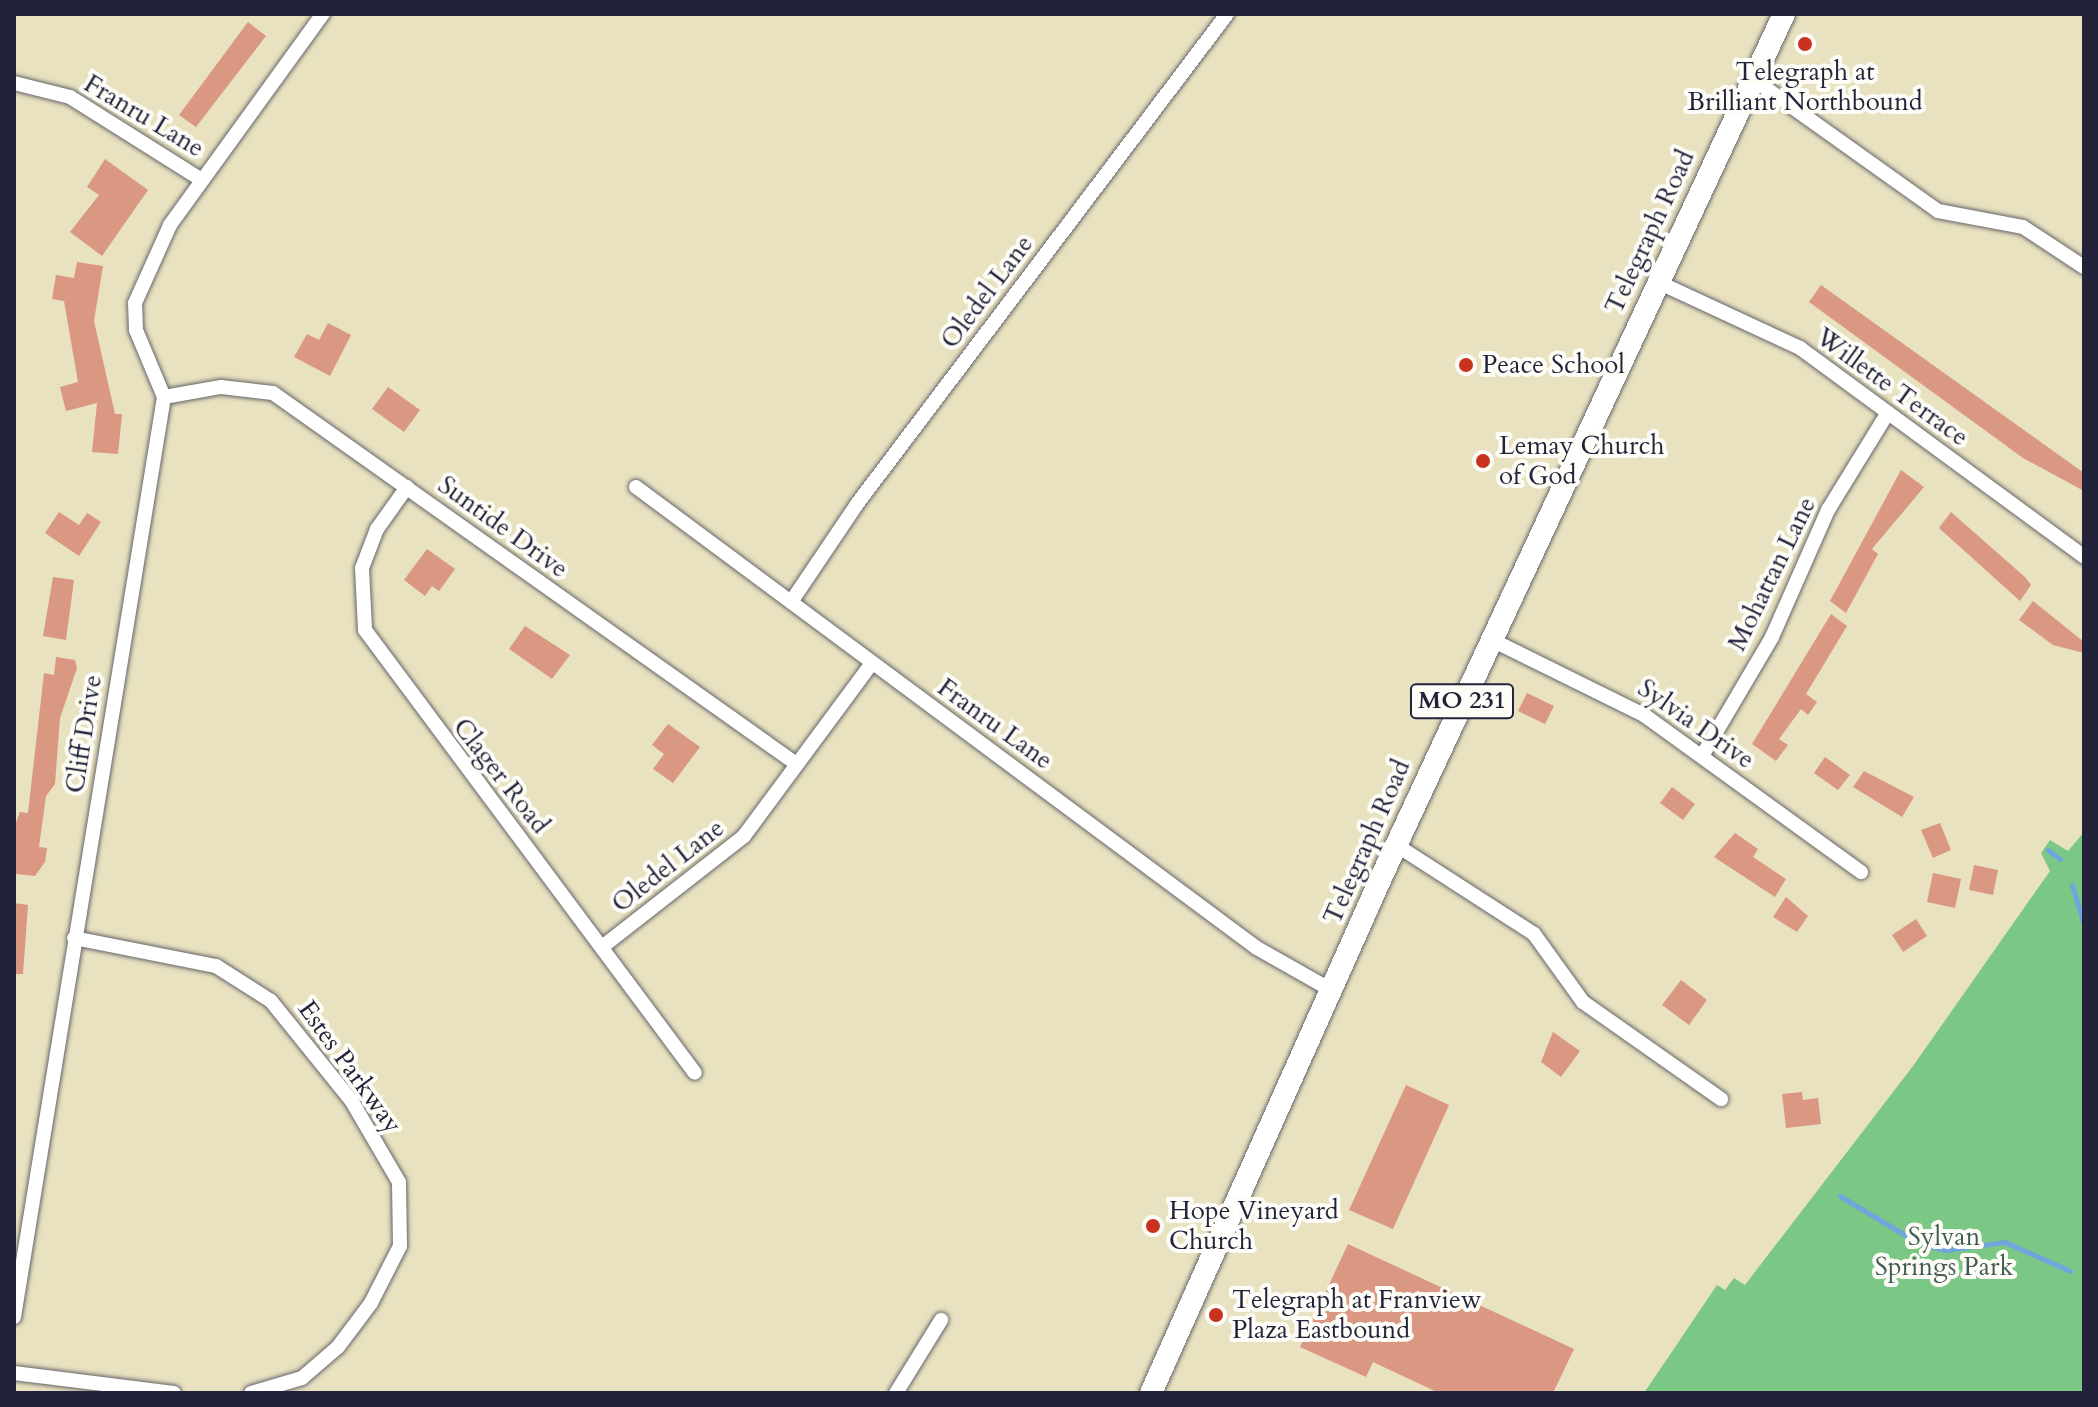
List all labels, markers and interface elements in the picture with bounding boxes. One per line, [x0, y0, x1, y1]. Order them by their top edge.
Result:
marker: Telegraph at Brilliant Northbound [1796, 35, 1814, 53]
place label: Telegraph at Brilliant Northbound [1687, 56, 1923, 118]
street label: Franru Lane [78, 68, 210, 164]
street label: Telegraph Road [1598, 145, 1702, 319]
street label: Oledel Lane [934, 229, 1040, 355]
street label: Willette Terrace [1810, 321, 1974, 453]
place label: Peace School [1482, 349, 1625, 381]
marker: Peace School [1457, 356, 1475, 374]
place label: Lemay Church of God [1499, 430, 1665, 492]
marker: Lemay Church of God [1474, 452, 1492, 470]
street label: Suntide Drive [432, 469, 574, 585]
street label: Mohattan Lane [1721, 492, 1823, 656]
street label: Franru Lane [931, 672, 1059, 776]
street label: Cliff Drive [59, 673, 109, 795]
street label: Sylvia Drive [1632, 673, 1760, 775]
road number: MO 231 [1408, 681, 1516, 721]
street label: Clager Road [446, 712, 556, 840]
street label: Telegraph Road [1317, 755, 1417, 929]
street label: Oledel Lane [606, 813, 730, 919]
street label: Estes Parkway [291, 995, 409, 1139]
place label: Hope Vineyard Church [1169, 1195, 1339, 1256]
marker: Hope Vineyard Church [1144, 1217, 1162, 1235]
park label: Sylvan Springs Park [1875, 1221, 2013, 1282]
place label: Telegraph at Franview Plaza Eastbound [1232, 1284, 1482, 1346]
marker: Telegraph at Franview Plaza Eastbound [1207, 1306, 1225, 1324]

